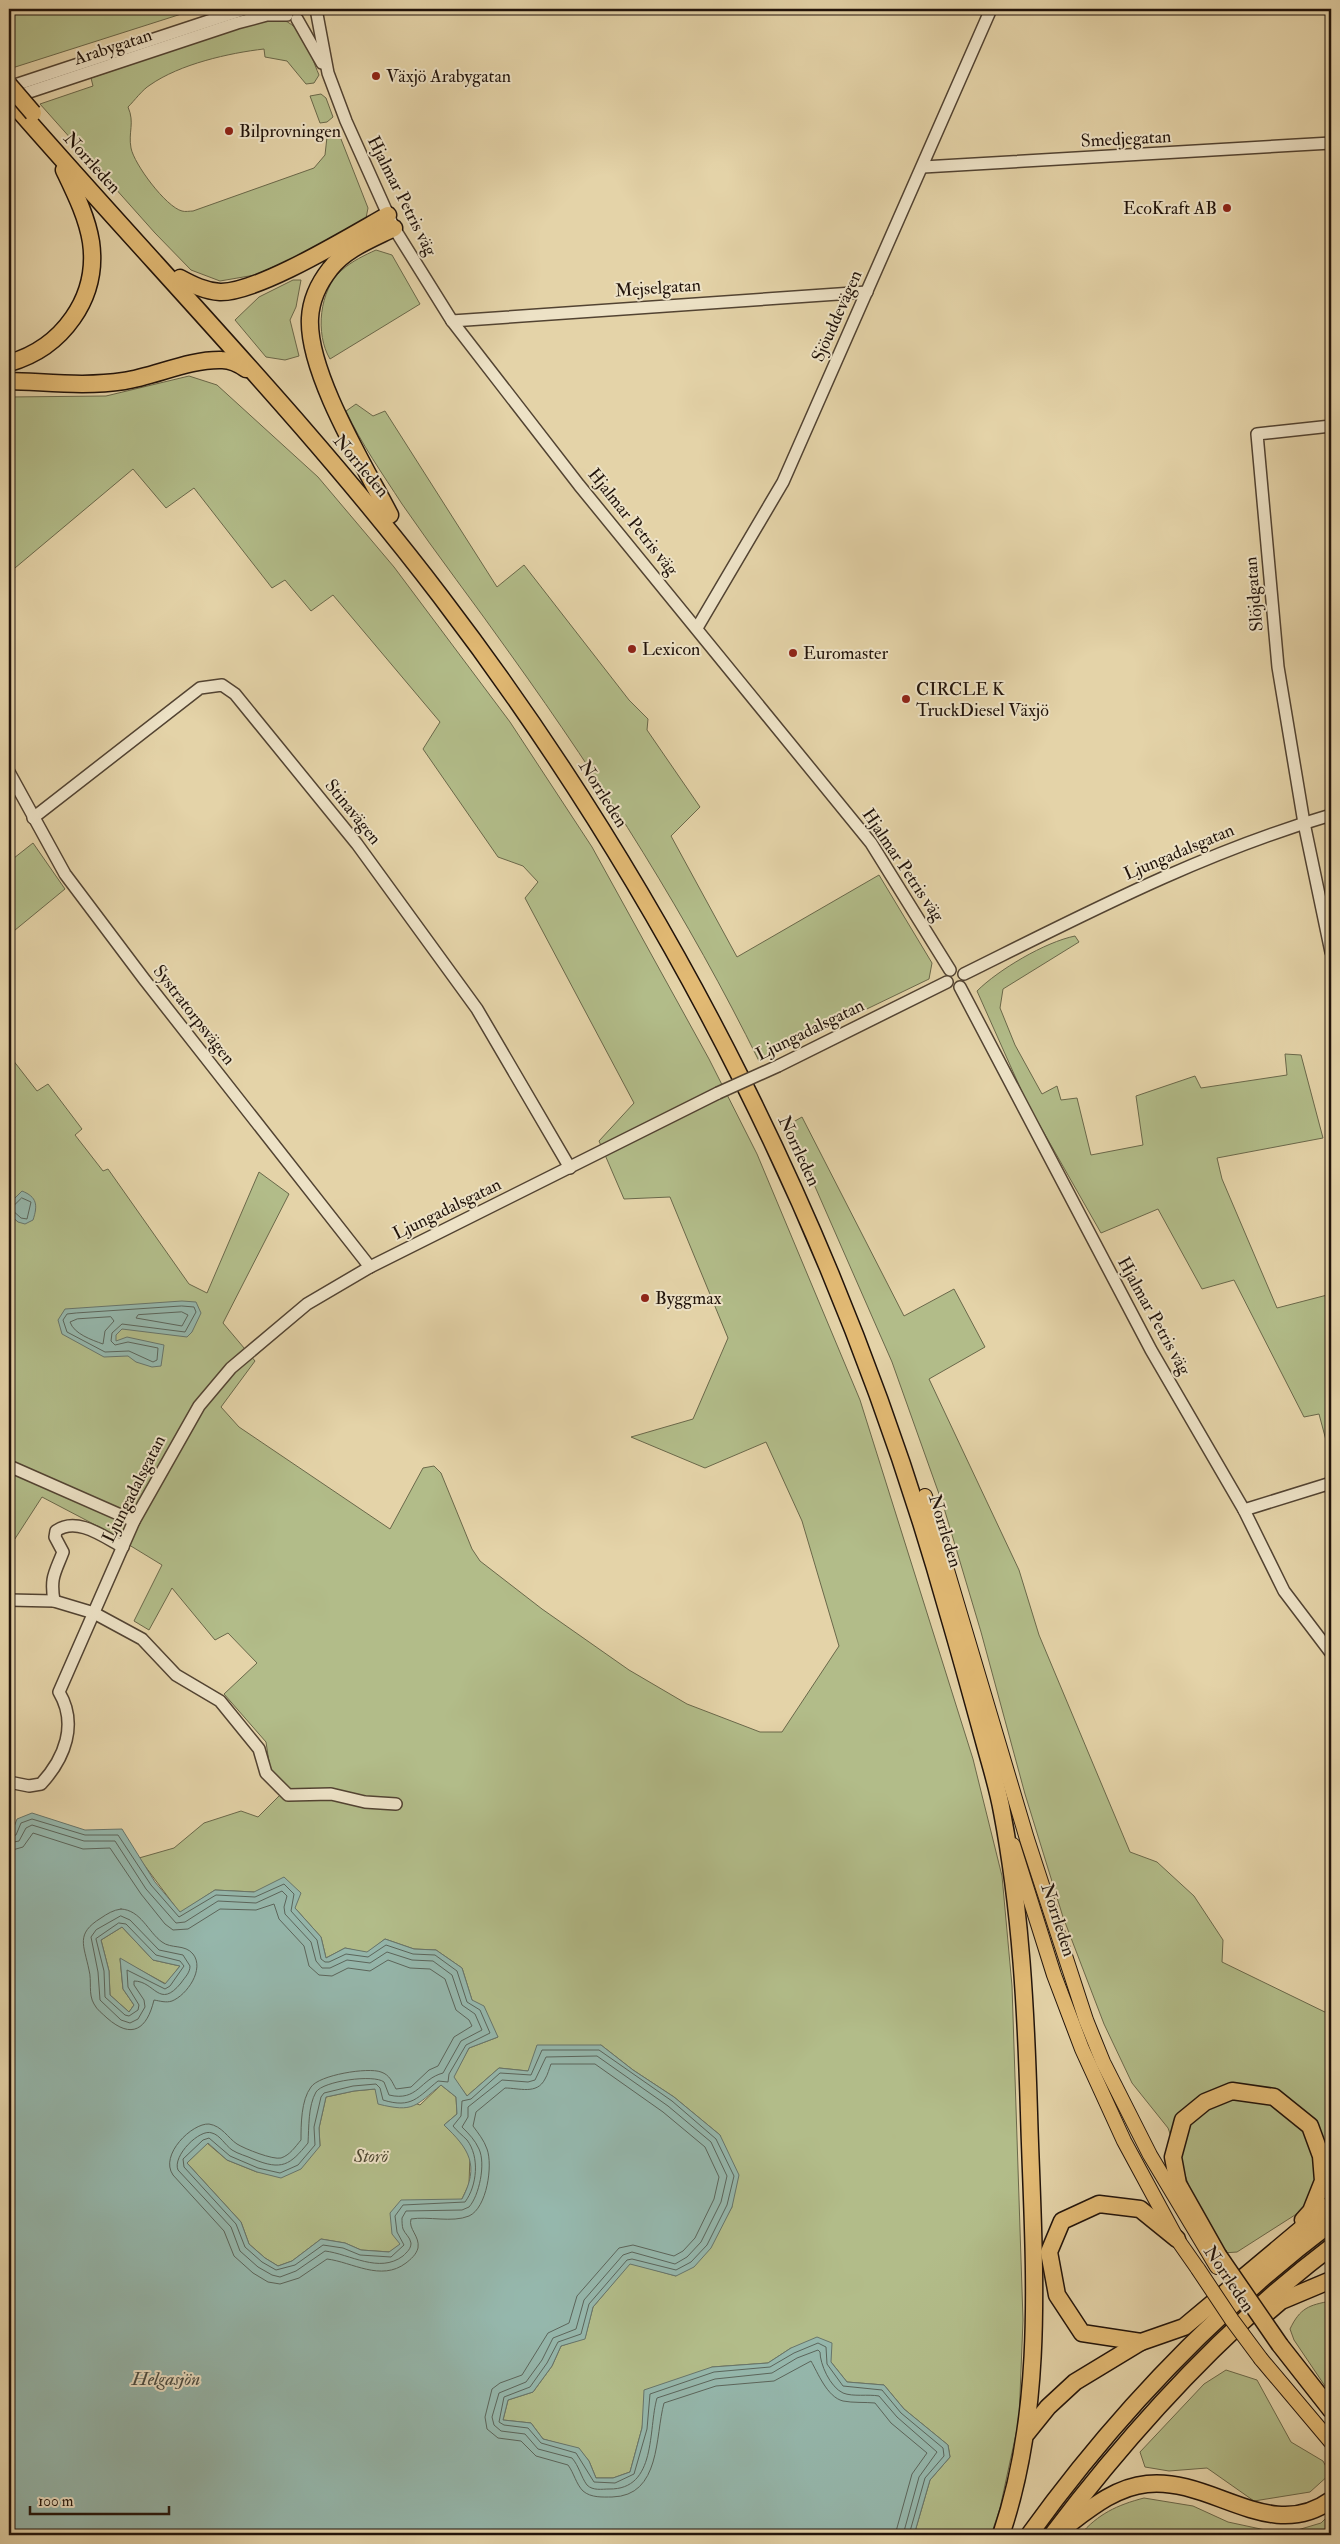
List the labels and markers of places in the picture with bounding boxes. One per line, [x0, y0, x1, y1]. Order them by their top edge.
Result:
place label: Växjö Arabygatan [386, 65, 511, 88]
marker: Växjö Arabygatan [370, 70, 382, 82]
place label: Bilprovningen [239, 120, 341, 143]
marker: Bilprovningen [223, 125, 235, 137]
place label: EcoKraft AB [1123, 197, 1217, 220]
marker: EcoKraft AB [1221, 202, 1233, 214]
place label: Lexicon [642, 638, 700, 661]
place label: Euromaster [803, 642, 888, 665]
marker: Lexicon [626, 643, 638, 655]
marker: Euromaster [787, 647, 799, 659]
place label: CIRCLE K TruckDiesel Växjö [916, 678, 1049, 722]
marker: CIRCLE K TruckDiesel Växjö [900, 693, 912, 705]
place label: Byggmax [655, 1287, 722, 1310]
marker: Byggmax [639, 1292, 651, 1304]

